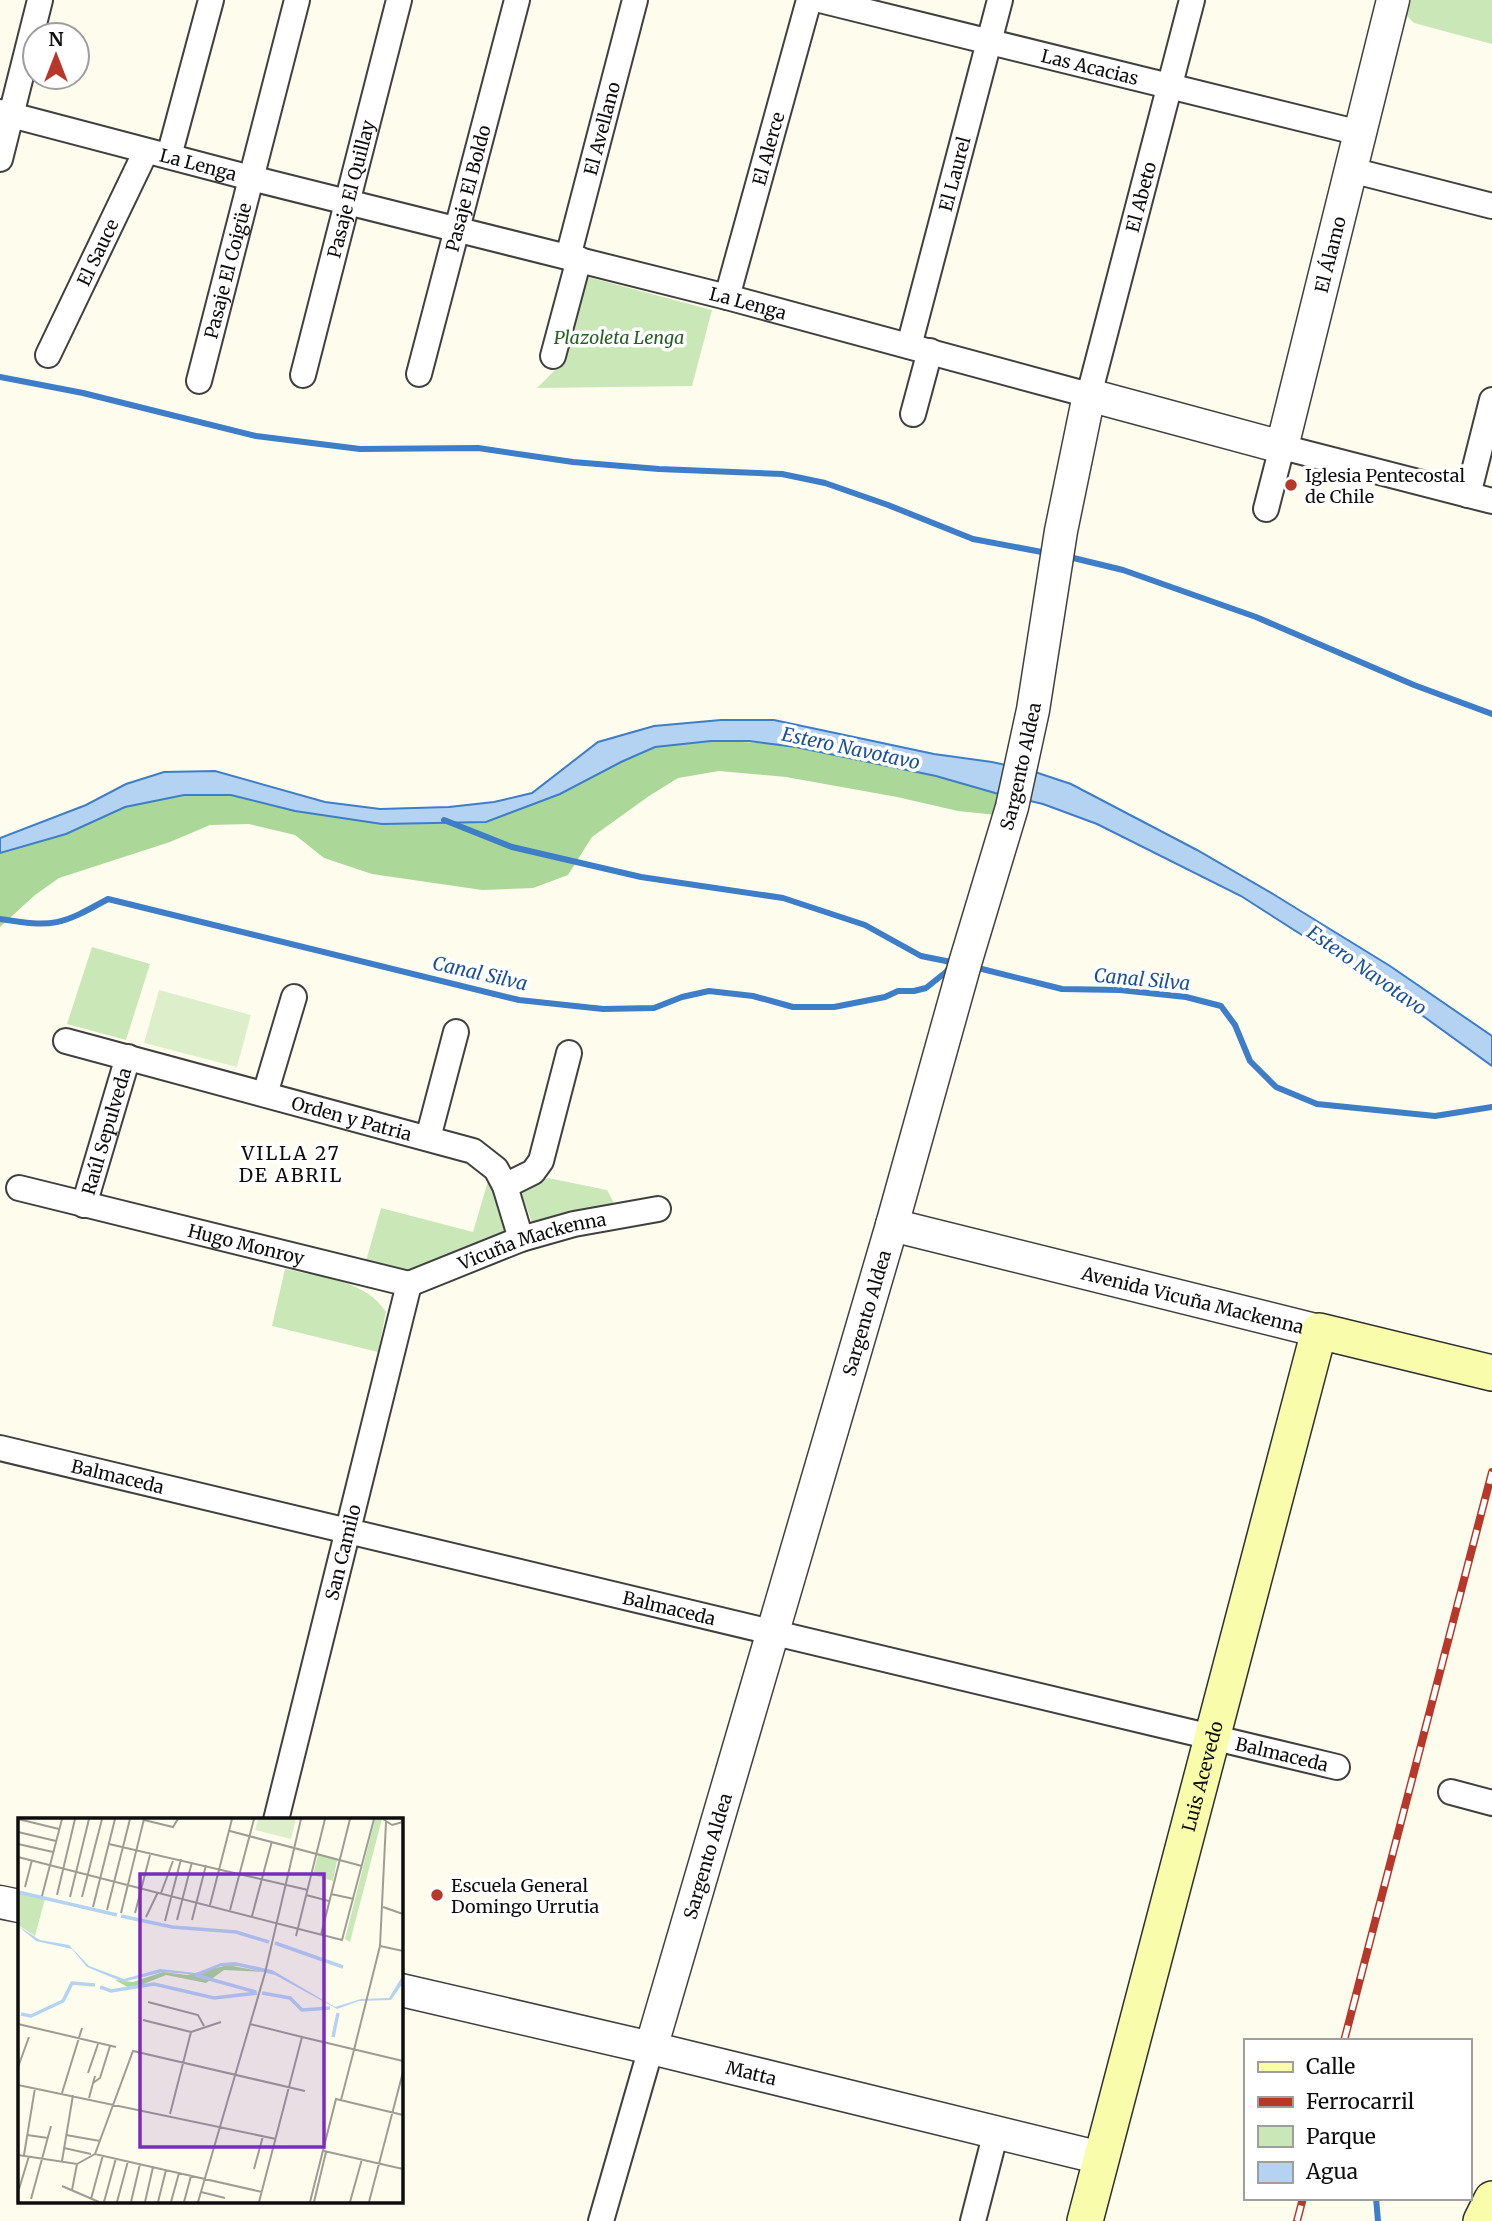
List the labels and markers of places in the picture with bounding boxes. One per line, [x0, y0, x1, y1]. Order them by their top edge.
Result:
place label: Iglesia Pentecostal de Chile [1305, 464, 1465, 508]
marker: Iglesia Pentecostal de Chile [1283, 477, 1299, 493]
place label: Escuela General Domingo Urrutia [451, 1874, 600, 1918]
marker: Escuela General Domingo Urrutia [429, 1887, 445, 1903]

